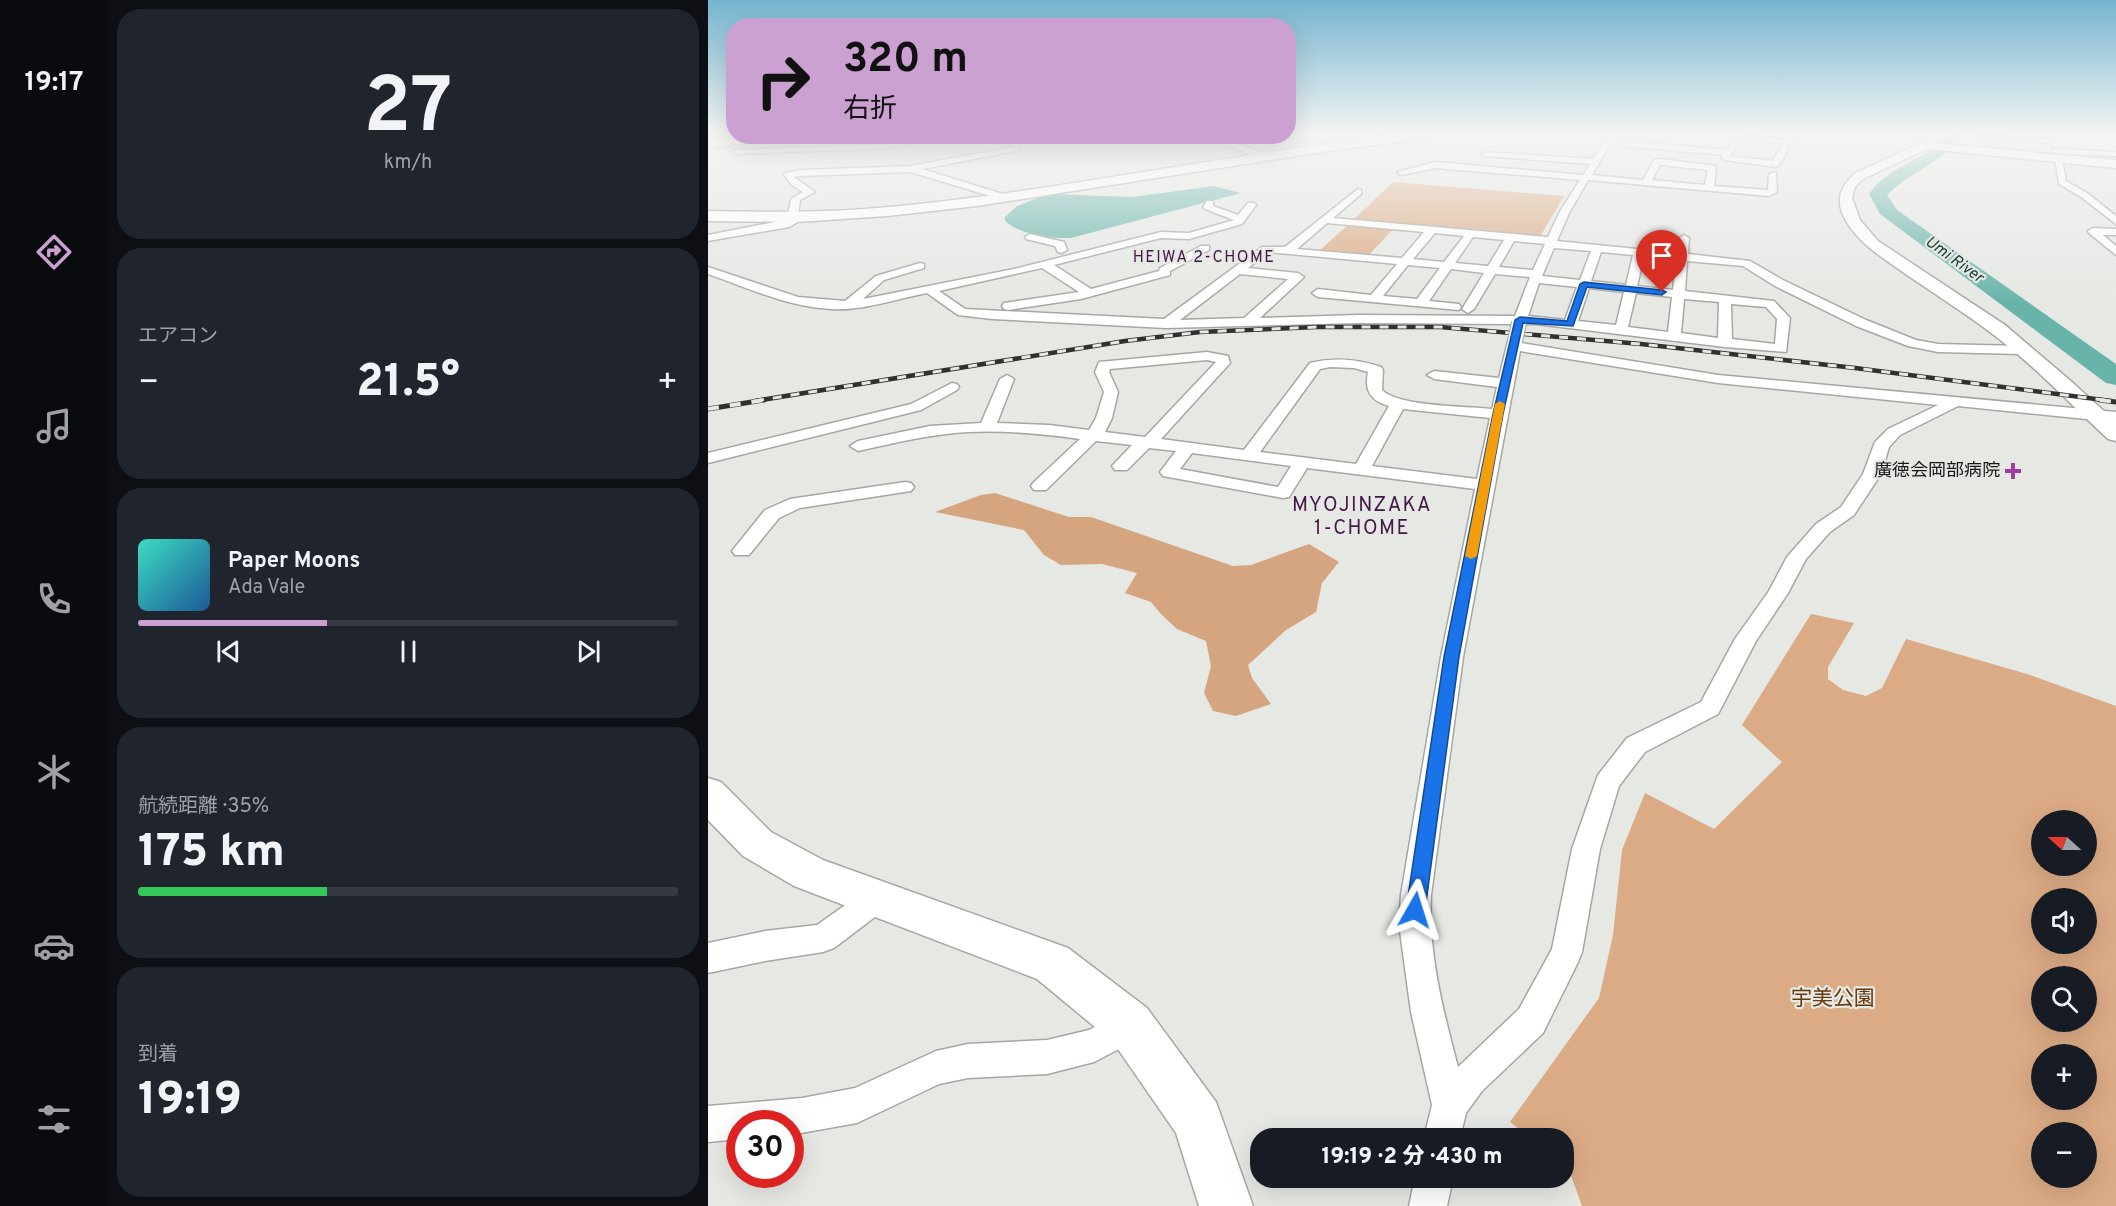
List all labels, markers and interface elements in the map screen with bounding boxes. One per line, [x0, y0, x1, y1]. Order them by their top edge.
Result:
text: 320 m [843, 34, 968, 87]
icon: right [744, 42, 822, 120]
text: 27 [364, 61, 452, 160]
text: 19:17 [24, 66, 84, 100]
text: 右折 [843, 93, 897, 127]
text: km/h [384, 150, 432, 176]
pin [1636, 230, 1687, 292]
icon: directions [33, 231, 75, 273]
water label: Umi River [1921, 232, 1989, 289]
icon: arrive [1645, 239, 1678, 272]
district label: HEIWA 2-CHOME [1133, 248, 1275, 268]
text: エアコン [138, 324, 218, 350]
text: 21.5° [356, 355, 460, 412]
text: − [138, 363, 159, 405]
text: + [657, 363, 678, 405]
icon: music [33, 405, 75, 447]
place label: 廣徳会岡部病院 [1874, 460, 2000, 483]
marker: 廣徳会岡部病院 [2004, 462, 2022, 480]
district label: MYOJINZAKA 1-CHOME [1292, 493, 1432, 542]
text: Paper Moons [228, 548, 360, 575]
text: Ada Vale [228, 575, 305, 601]
icon: phone [33, 578, 75, 620]
icon: previous [212, 635, 245, 668]
icon: pause [392, 635, 425, 668]
icon: next [572, 635, 605, 668]
icon: climate [33, 751, 75, 793]
text: 航続距離 · 35% [138, 794, 269, 820]
north arrow [2031, 810, 2097, 876]
map controls [2031, 810, 2097, 1188]
text: 175 km [138, 825, 285, 882]
position arrow [1383, 878, 1447, 942]
button: sound [2031, 888, 2097, 954]
icon: car [33, 925, 75, 967]
button: search [2031, 966, 2097, 1032]
park label: 宇美公園 [1791, 986, 1875, 1013]
text: 到着 [138, 1042, 178, 1068]
button: + [2031, 1044, 2097, 1110]
text: 19:19 [138, 1073, 242, 1130]
icon: filters [33, 1098, 75, 1140]
speed limit sign: 30 [726, 1110, 804, 1188]
button: − [2031, 1122, 2097, 1188]
text: 19:19 · 2 分 · 430 m [1321, 1144, 1503, 1171]

